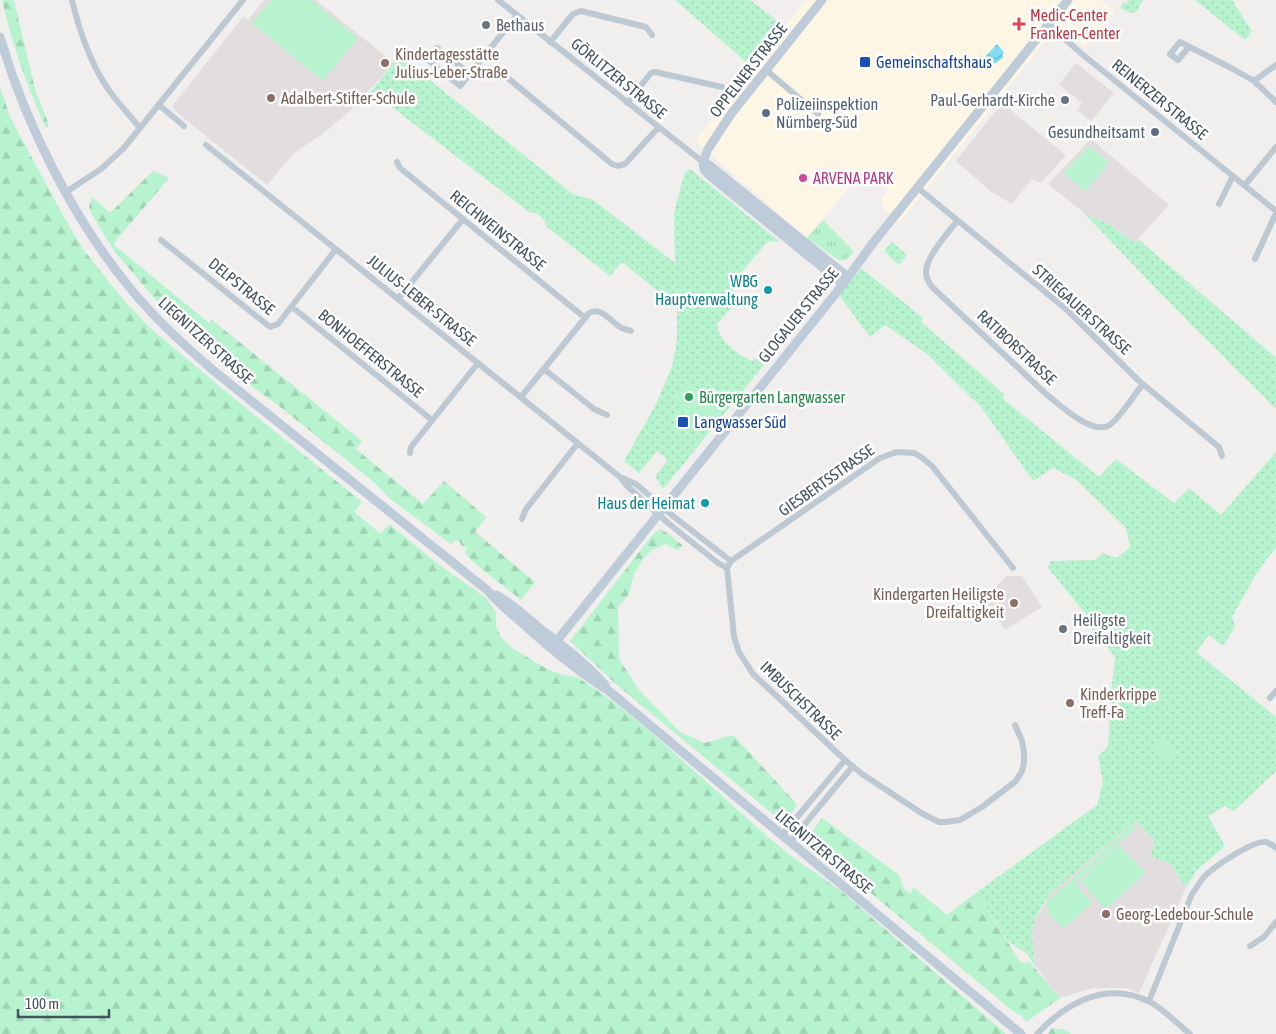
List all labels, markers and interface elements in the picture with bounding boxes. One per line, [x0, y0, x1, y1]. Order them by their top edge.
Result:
place label: Medic-Center Franken-Center [1030, 6, 1120, 42]
place label: Bethaus [496, 16, 544, 34]
marker: Medic-Center Franken-Center [1012, 17, 1026, 31]
marker: Bethaus [480, 19, 492, 31]
street label: OPPELNER STRASSE [706, 19, 790, 121]
street label: GÖRLITZER STRASSE [568, 34, 670, 122]
place label: Kindertagesstätte Julius-Leber-Straße [395, 45, 508, 81]
place label: Gemeinschaftshaus [876, 53, 992, 71]
marker: Gemeinschaftshaus [858, 55, 872, 69]
street label: REINERZER STRASSE [1109, 55, 1211, 143]
marker: Kindertagesstätte Julius-Leber-Straße [379, 57, 391, 69]
place label: Adalbert-Stifter-Schule [281, 89, 415, 107]
place label: Paul-Gerhardt-Kirche [930, 91, 1055, 109]
marker: Adalbert-Stifter-Schule [265, 92, 277, 104]
marker: Paul-Gerhardt-Kirche [1059, 94, 1071, 106]
place label: Polizeiinspektion Nürnberg-Süd [776, 95, 878, 132]
marker: Polizeiinspektion Nürnberg-Süd [760, 107, 772, 119]
place label: Gesundheitsamt [1048, 123, 1145, 141]
marker: Gesundheitsamt [1149, 126, 1161, 138]
place label: ARVENA PARK [813, 169, 894, 187]
marker: ARVENA PARK [797, 172, 809, 184]
street label: REICHWEINSTRASSE [447, 186, 549, 274]
street label: JULIUS-LEBER-STRASSE [364, 251, 480, 349]
street label: DELPSTRASSE [205, 254, 279, 318]
street label: STRIEGAUER STRASSE [1029, 260, 1135, 358]
street label: GLOGAUER STRASSE [754, 264, 842, 366]
place label: WBG Hauptverwaltung [655, 272, 758, 309]
marker: WBG Hauptverwaltung [762, 284, 774, 296]
street label: LIEGNITZER STRASSE [155, 293, 257, 387]
street label: BONHOEFFERSTRASSE [315, 305, 427, 401]
street label: RATIBORSTRASSE [974, 306, 1060, 388]
place label: Bürgergarten Langwasser [699, 388, 846, 407]
marker: Bürgergarten Langwasser [683, 391, 695, 403]
place label: Langwasser Süd [694, 413, 787, 432]
marker: Langwasser Süd [676, 415, 690, 429]
street label: GIESBERTSSTRASSE [775, 440, 877, 520]
place label: Haus der Heimat [597, 494, 695, 512]
marker: Haus der Heimat [699, 497, 711, 509]
place label: Kindergarten Heiligste Dreifaltigkeit [873, 585, 1004, 622]
marker: Kindergarten Heiligste Dreifaltigkeit [1008, 597, 1020, 609]
place label: Heiligste Dreifaltigkeit [1073, 611, 1152, 648]
marker: Heiligste Dreifaltigkeit [1057, 623, 1069, 635]
street label: IMBUSCHSTRASSE [757, 657, 845, 743]
place label: Kinderkrippe Treff-Fa [1080, 685, 1157, 721]
marker: Kinderkrippe Treff-Fa [1064, 697, 1076, 709]
street label: LIEGNITZER STRASSE [772, 805, 876, 897]
place label: Georg-Ledebour-Schule [1116, 905, 1254, 924]
marker: Georg-Ledebour-Schule [1100, 908, 1112, 920]
scale bar [18, 986, 109, 1018]
text: 100 m [25, 995, 59, 1012]

